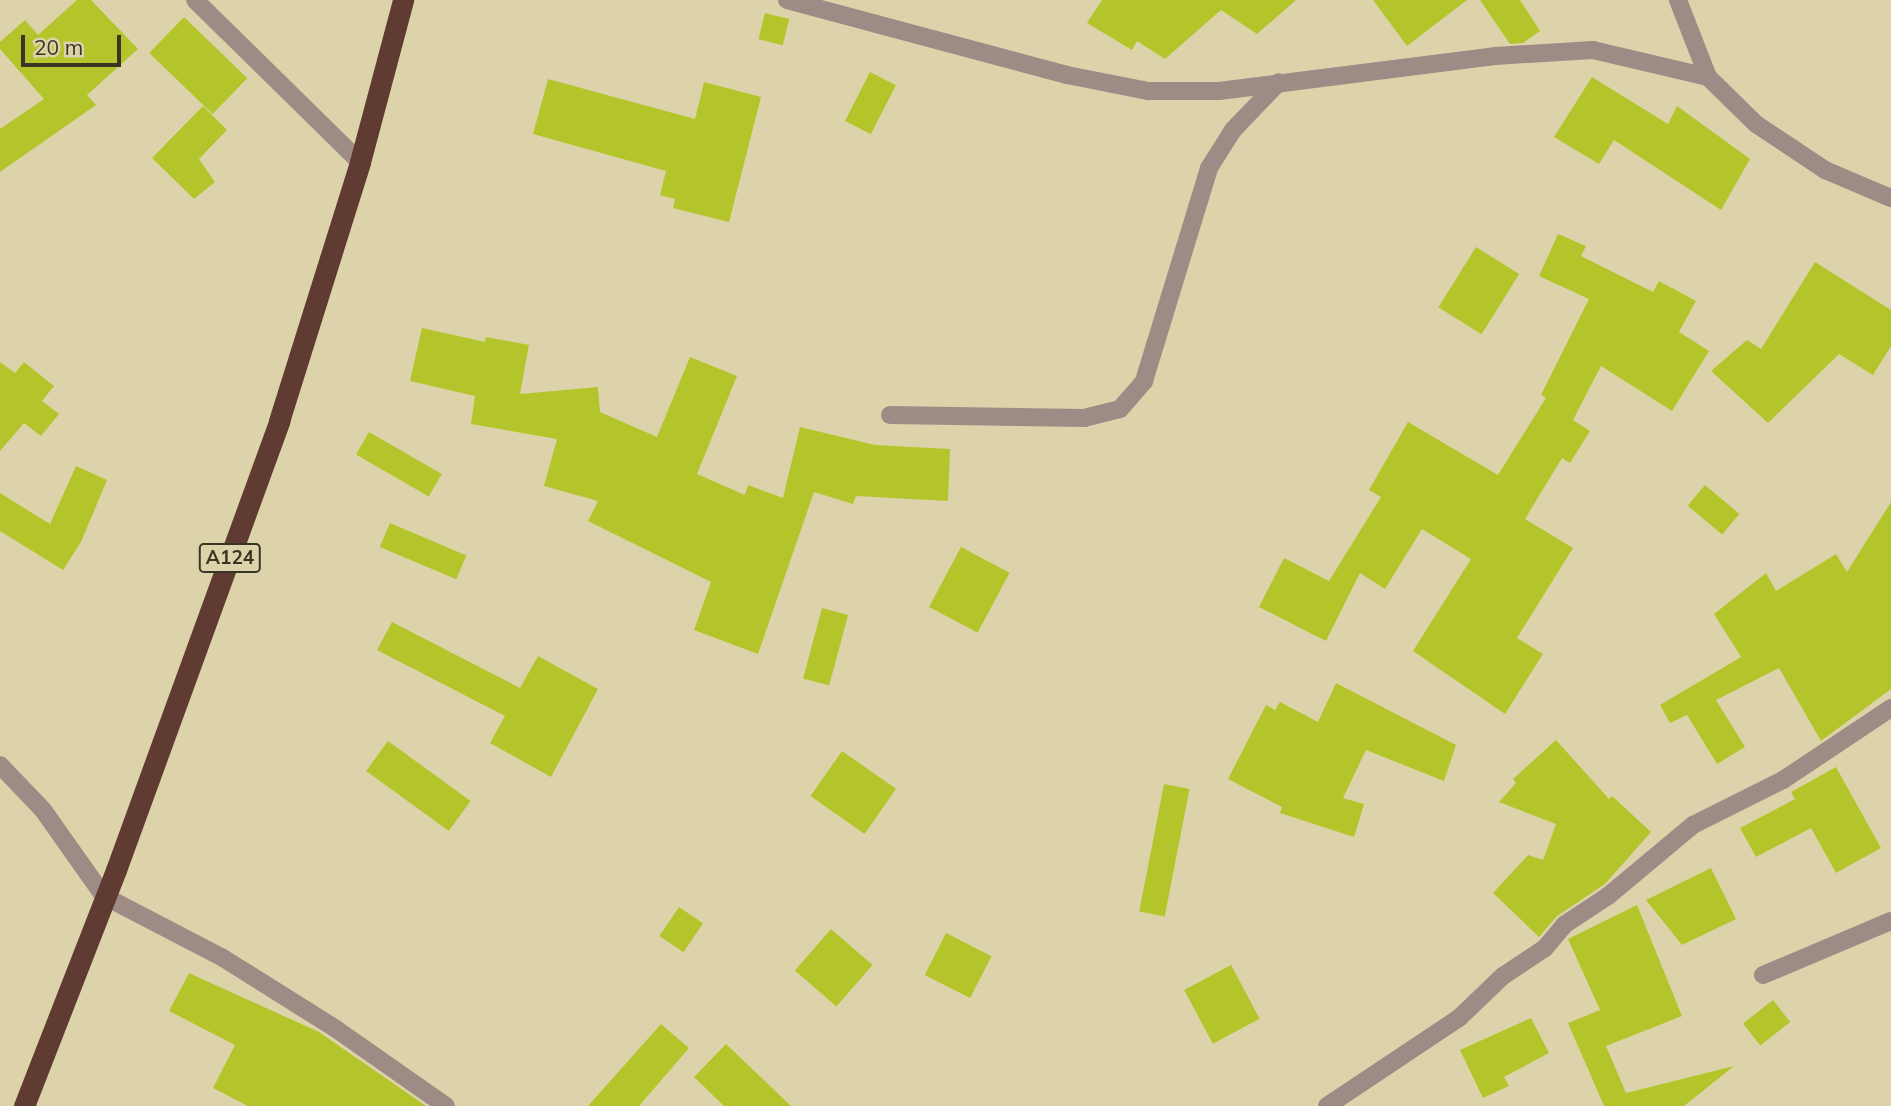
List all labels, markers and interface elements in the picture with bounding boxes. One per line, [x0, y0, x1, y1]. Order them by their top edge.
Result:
scale bar [24, 21, 124, 65]
text: 20 m [34, 34, 83, 60]
road number: A124 [198, 542, 262, 573]

